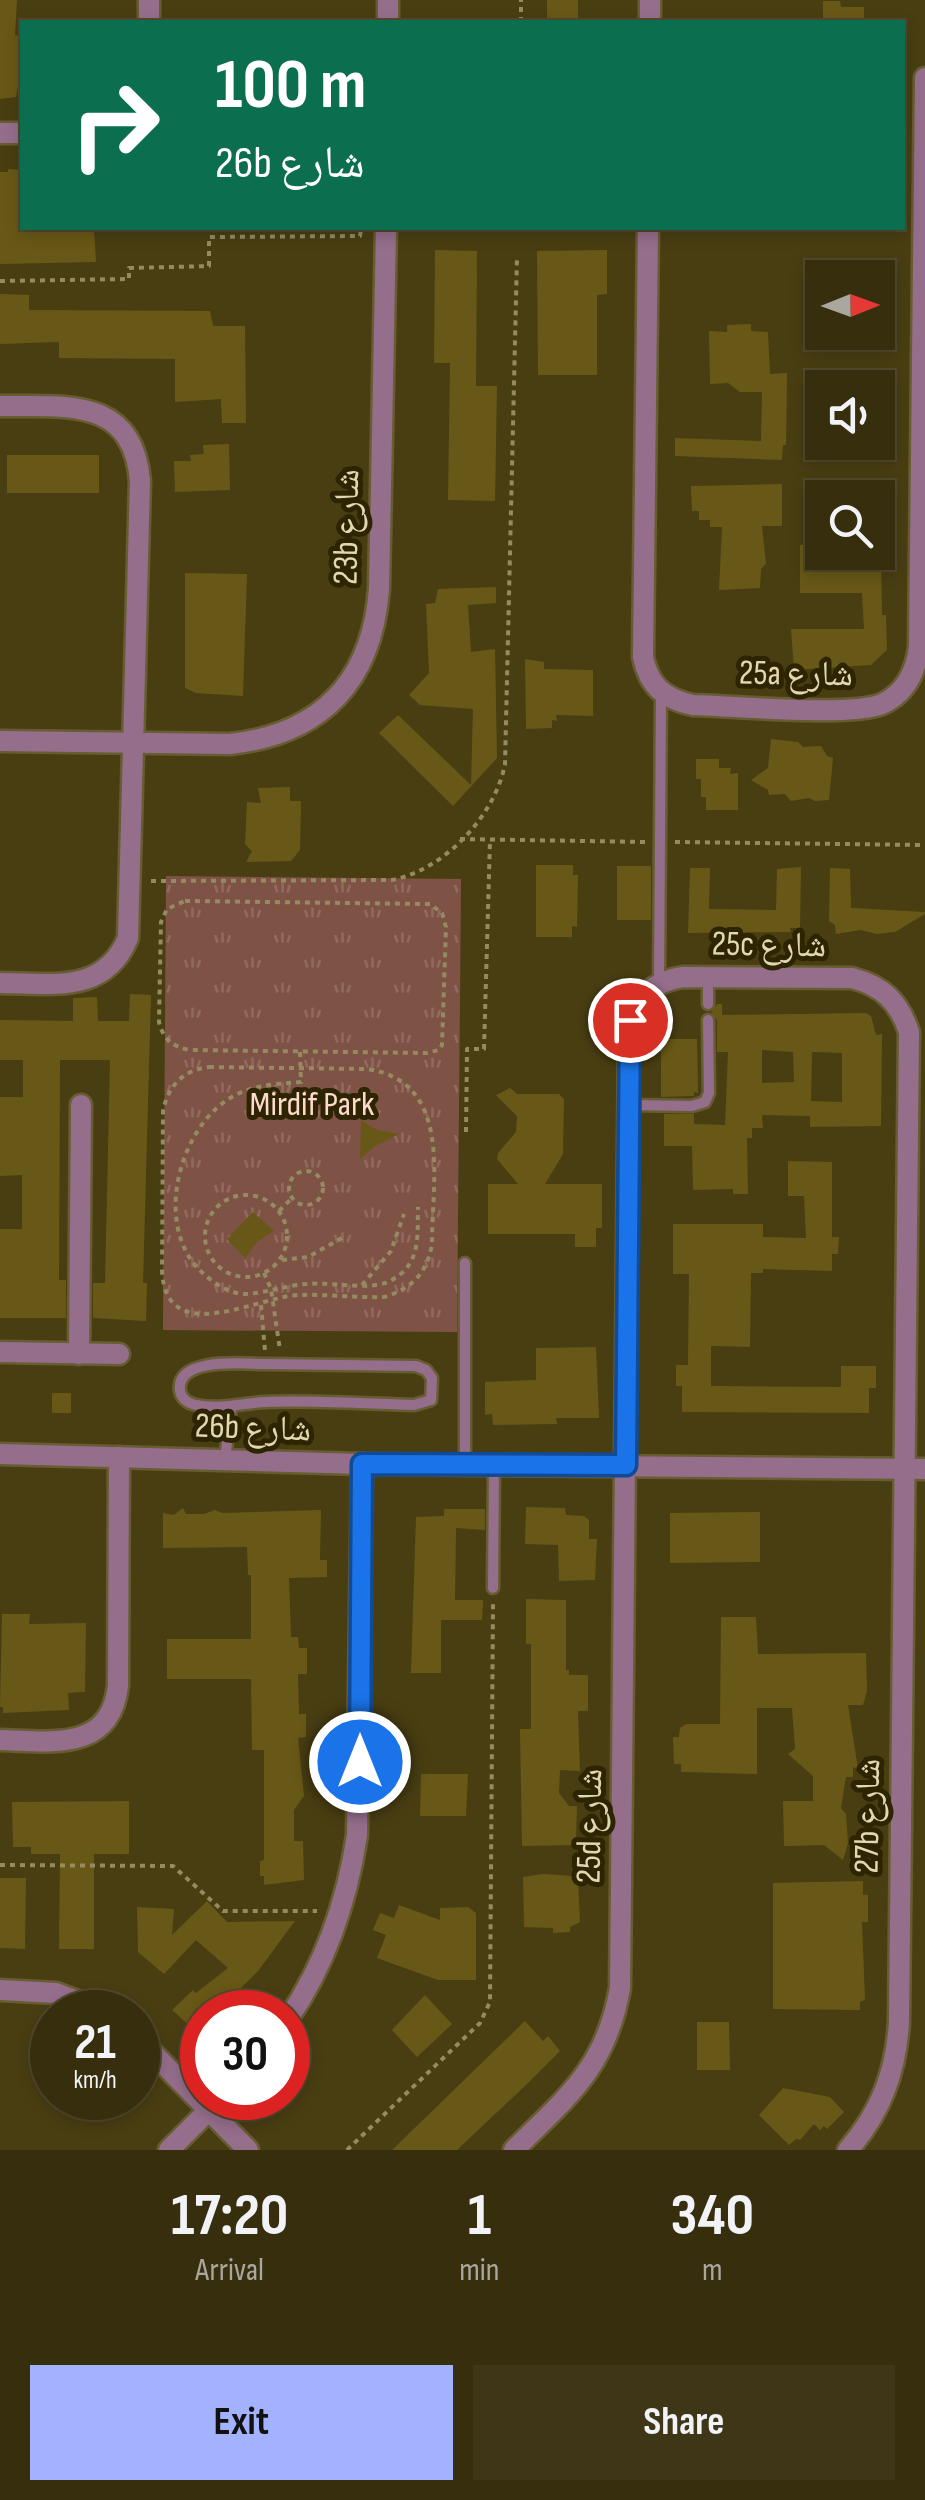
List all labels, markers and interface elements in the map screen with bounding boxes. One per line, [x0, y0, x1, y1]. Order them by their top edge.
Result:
text: 100 m [215, 44, 366, 128]
icon: right [50, 60, 180, 190]
text: 26b شارع [215, 136, 365, 191]
north arrow [805, 260, 895, 350]
map controls [805, 260, 895, 570]
button: sound [805, 370, 895, 460]
street label: 23b شارع [324, 469, 370, 585]
button: search [805, 480, 895, 570]
street label: 25a شارع [739, 652, 853, 696]
street label: 25c شارع [711, 923, 827, 967]
pin [588, 978, 673, 1063]
icon: arrive [603, 993, 658, 1048]
park label: Mirdif Park [250, 1083, 375, 1126]
street label: 26b شارع [194, 1404, 312, 1452]
position arrow [308, 1710, 412, 1814]
street label: 27b شارع [845, 1758, 891, 1874]
street label: 25d شارع [567, 1768, 613, 1884]
speed limit sign: 30 [180, 1990, 310, 2120]
text: 21 [74, 2013, 116, 2073]
text: km/h [73, 2065, 117, 2096]
text: 17:20 [171, 2180, 288, 2252]
text: 1 [468, 2180, 491, 2252]
text: 340 [671, 2180, 754, 2252]
text: Arrival [195, 2251, 264, 2290]
text: min [459, 2251, 500, 2290]
text: m [702, 2251, 723, 2290]
button: Exit [30, 2365, 453, 2480]
button: Share [473, 2365, 895, 2480]

